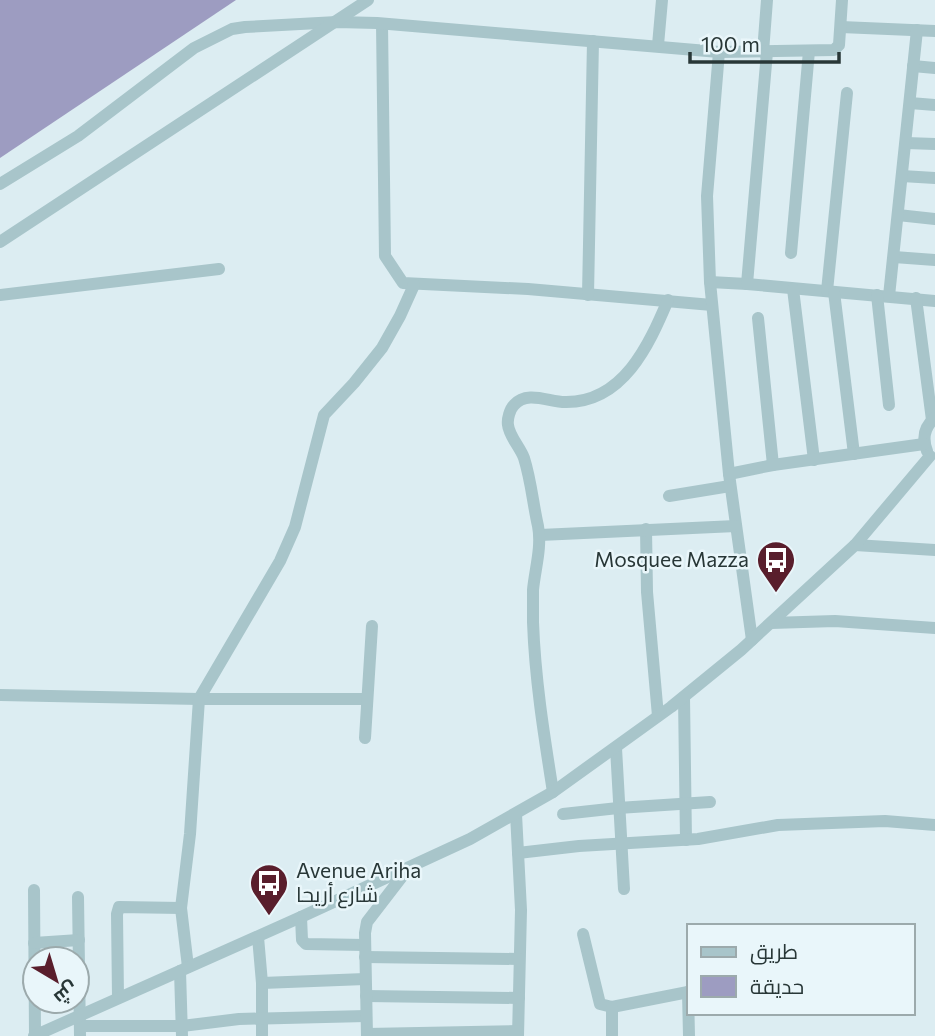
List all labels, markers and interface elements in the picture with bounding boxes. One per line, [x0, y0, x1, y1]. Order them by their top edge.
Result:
scale bar [690, 21, 839, 65]
text: 100 m [701, 31, 760, 56]
bus stop icon: Mosquee Mazza [755, 539, 797, 594]
place label: Mosquee Mazza [594, 546, 749, 571]
place label: Avenue Ariha شارع أريحا [296, 857, 421, 909]
bus stop icon: Avenue Ariha شارع أريحا [248, 862, 290, 917]
legend [687, 924, 914, 1015]
text: طريق [750, 938, 798, 965]
north arrow [21, 945, 91, 1015]
text: حديقة [750, 973, 804, 998]
text: ش [49, 976, 83, 1010]

